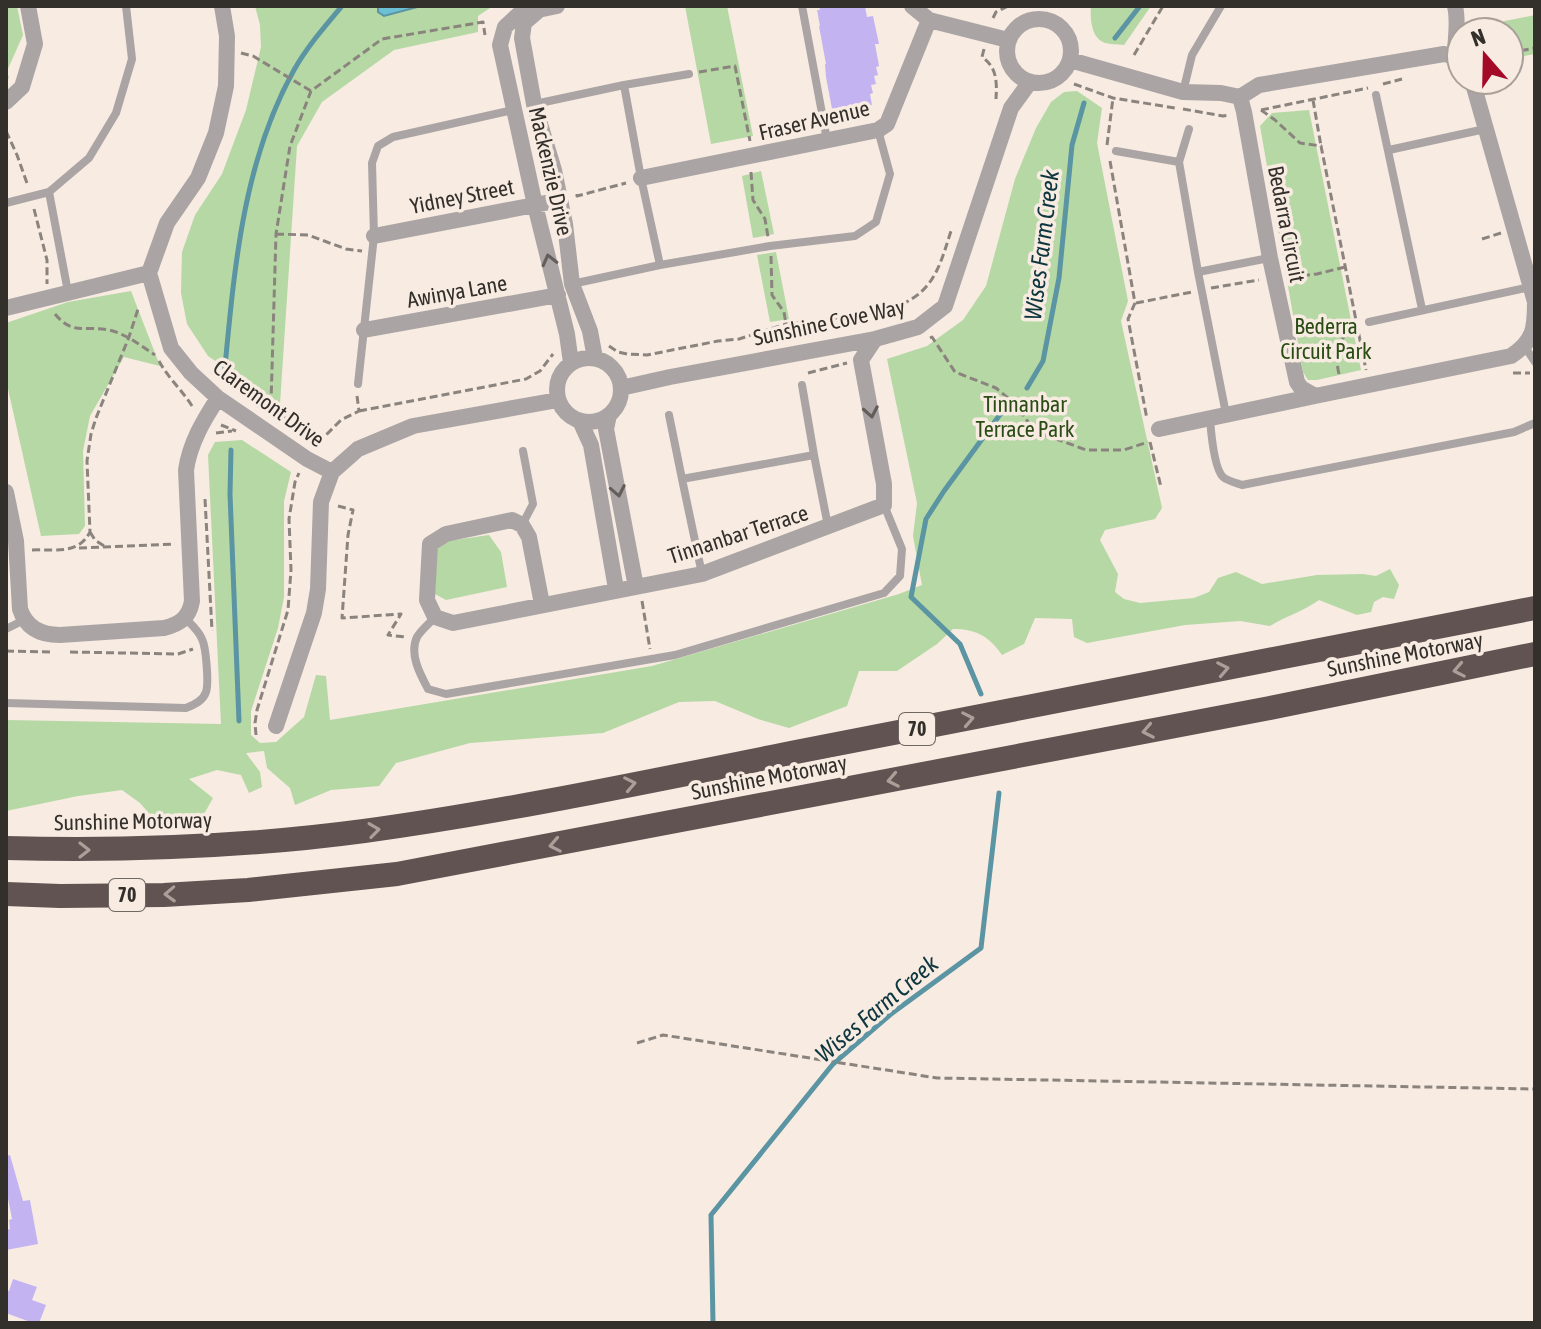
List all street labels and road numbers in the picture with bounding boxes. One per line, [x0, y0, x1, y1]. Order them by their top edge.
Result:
street label: Fraser Avenue [756, 95, 872, 145]
street label: Mackenzie Drive [524, 104, 578, 238]
street label: Bedarra Circuit [1263, 163, 1311, 285]
street label: Yidney Street [408, 173, 516, 219]
street label: Awinya Lane [405, 269, 509, 313]
street label: Sunshine Cove Way [751, 293, 907, 351]
street label: Claremont Drive [208, 354, 330, 452]
street label: Tinnanbar Terrace [665, 499, 811, 569]
street label: Sunshine Motorway [1325, 626, 1485, 682]
road number: 70 [899, 713, 935, 745]
street label: Sunshine Motorway [689, 749, 849, 805]
street label: Sunshine Motorway [54, 807, 212, 835]
road number: 70 [109, 879, 145, 911]

